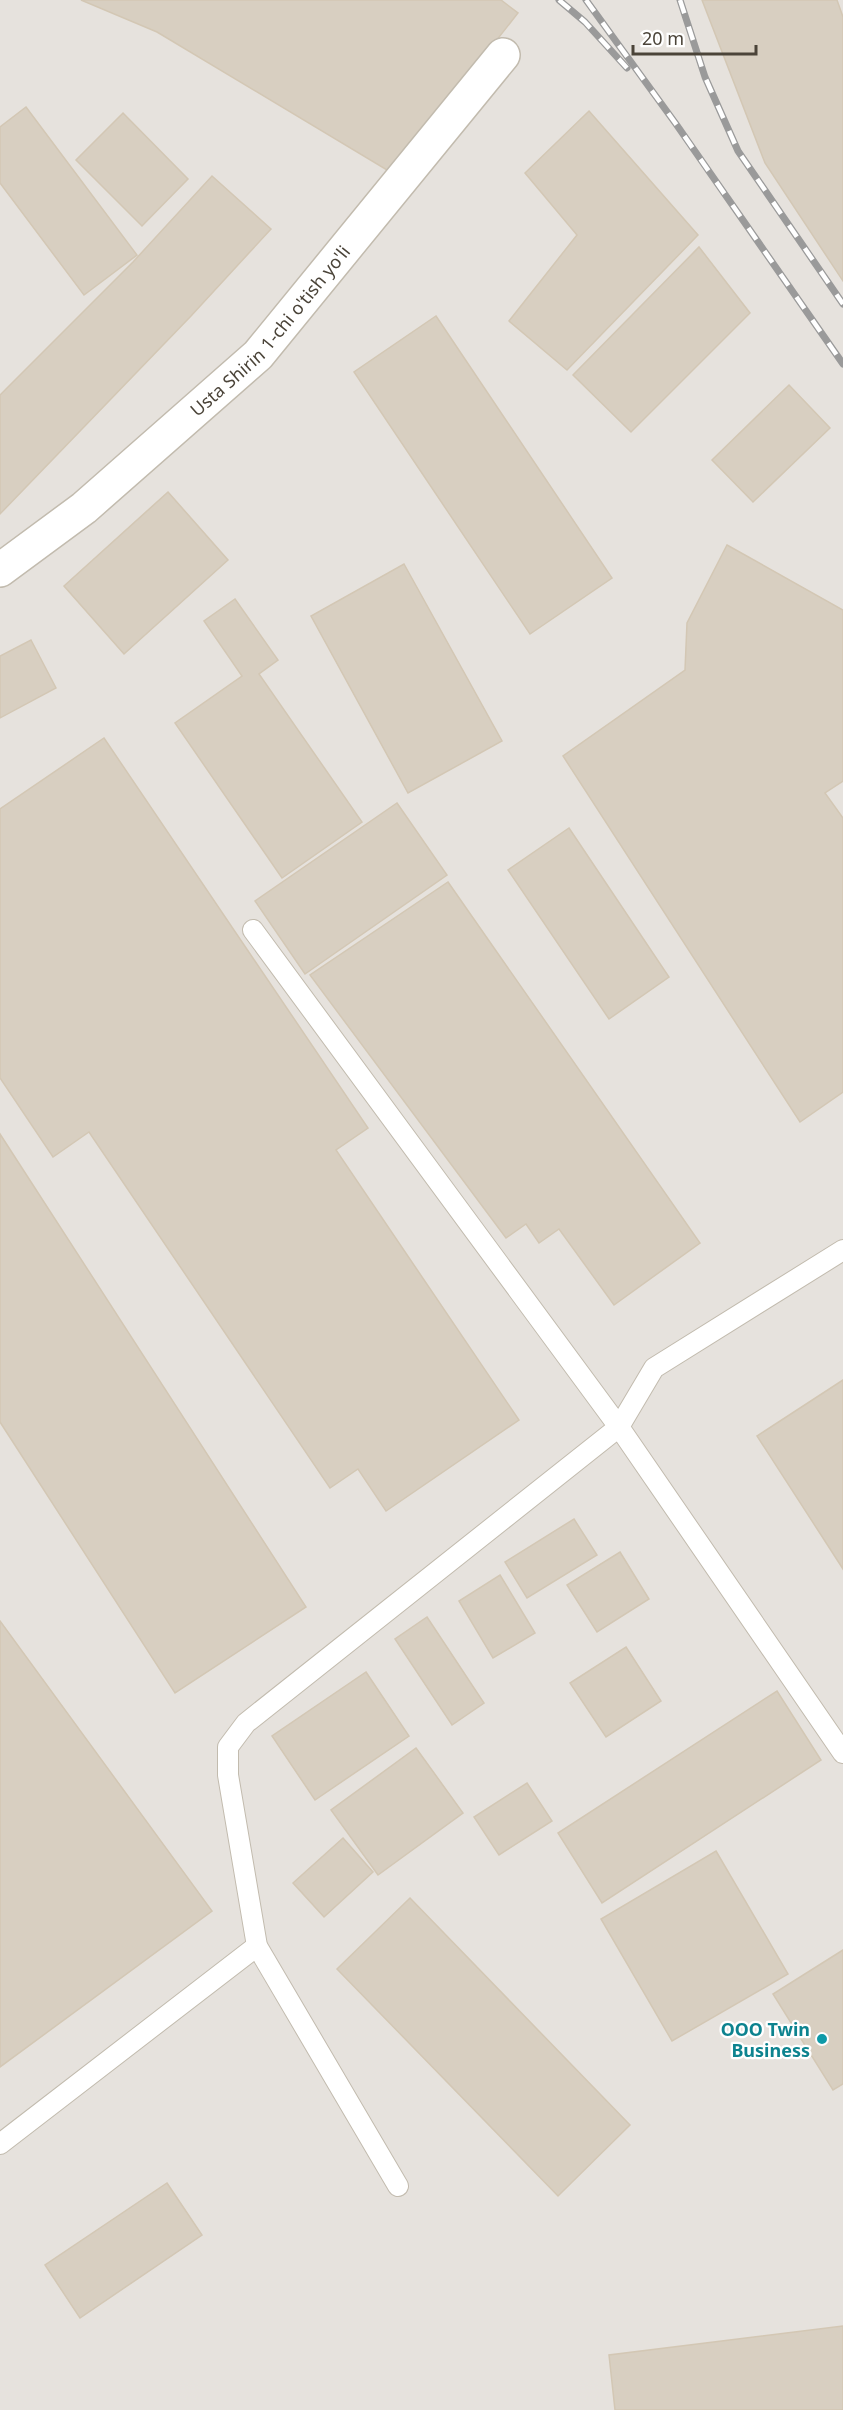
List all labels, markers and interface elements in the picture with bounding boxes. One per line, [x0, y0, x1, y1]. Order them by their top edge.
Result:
scale bar [633, 18, 756, 56]
text: 20 m [642, 26, 684, 50]
street label: Usta Shirin 1-chi o'tish yo'li [185, 240, 355, 421]
place label: ООО Twin Business [721, 2017, 810, 2062]
marker: ООО Twin Business [815, 2032, 829, 2046]

